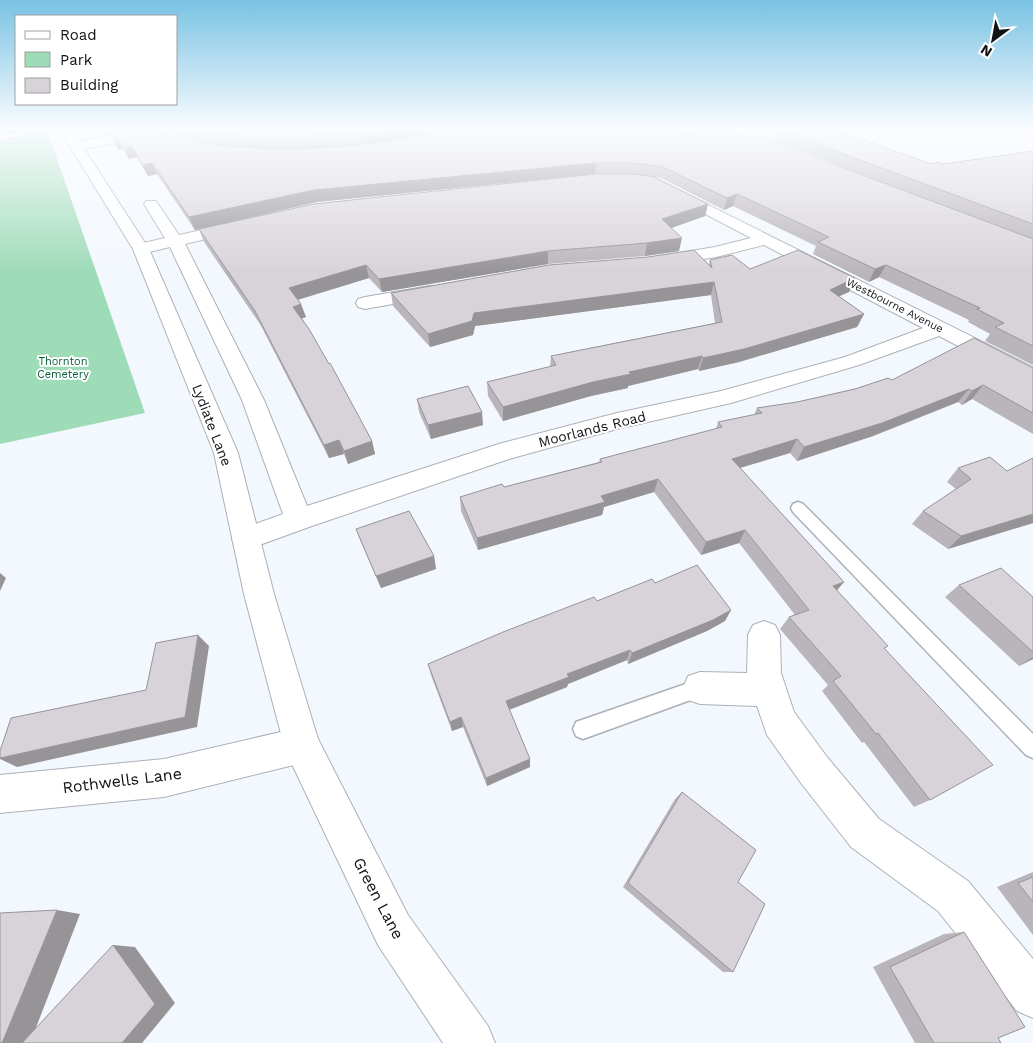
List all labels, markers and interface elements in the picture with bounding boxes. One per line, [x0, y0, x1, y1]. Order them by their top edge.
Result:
legend [15, 15, 178, 105]
north arrow [968, 15, 1018, 65]
text: Road [60, 26, 97, 44]
text: N [977, 41, 995, 61]
text: Park [60, 51, 93, 69]
text: Building [60, 76, 118, 94]
street label: Westbourne Avenue [844, 275, 945, 336]
park label: Thornton Cemetery [37, 355, 89, 381]
street label: Lydiate Lane [189, 382, 235, 468]
street label: Moorlands Road [537, 408, 647, 450]
street label: Rothwells Lane [61, 764, 183, 797]
street label: Green Lane [349, 854, 408, 942]

